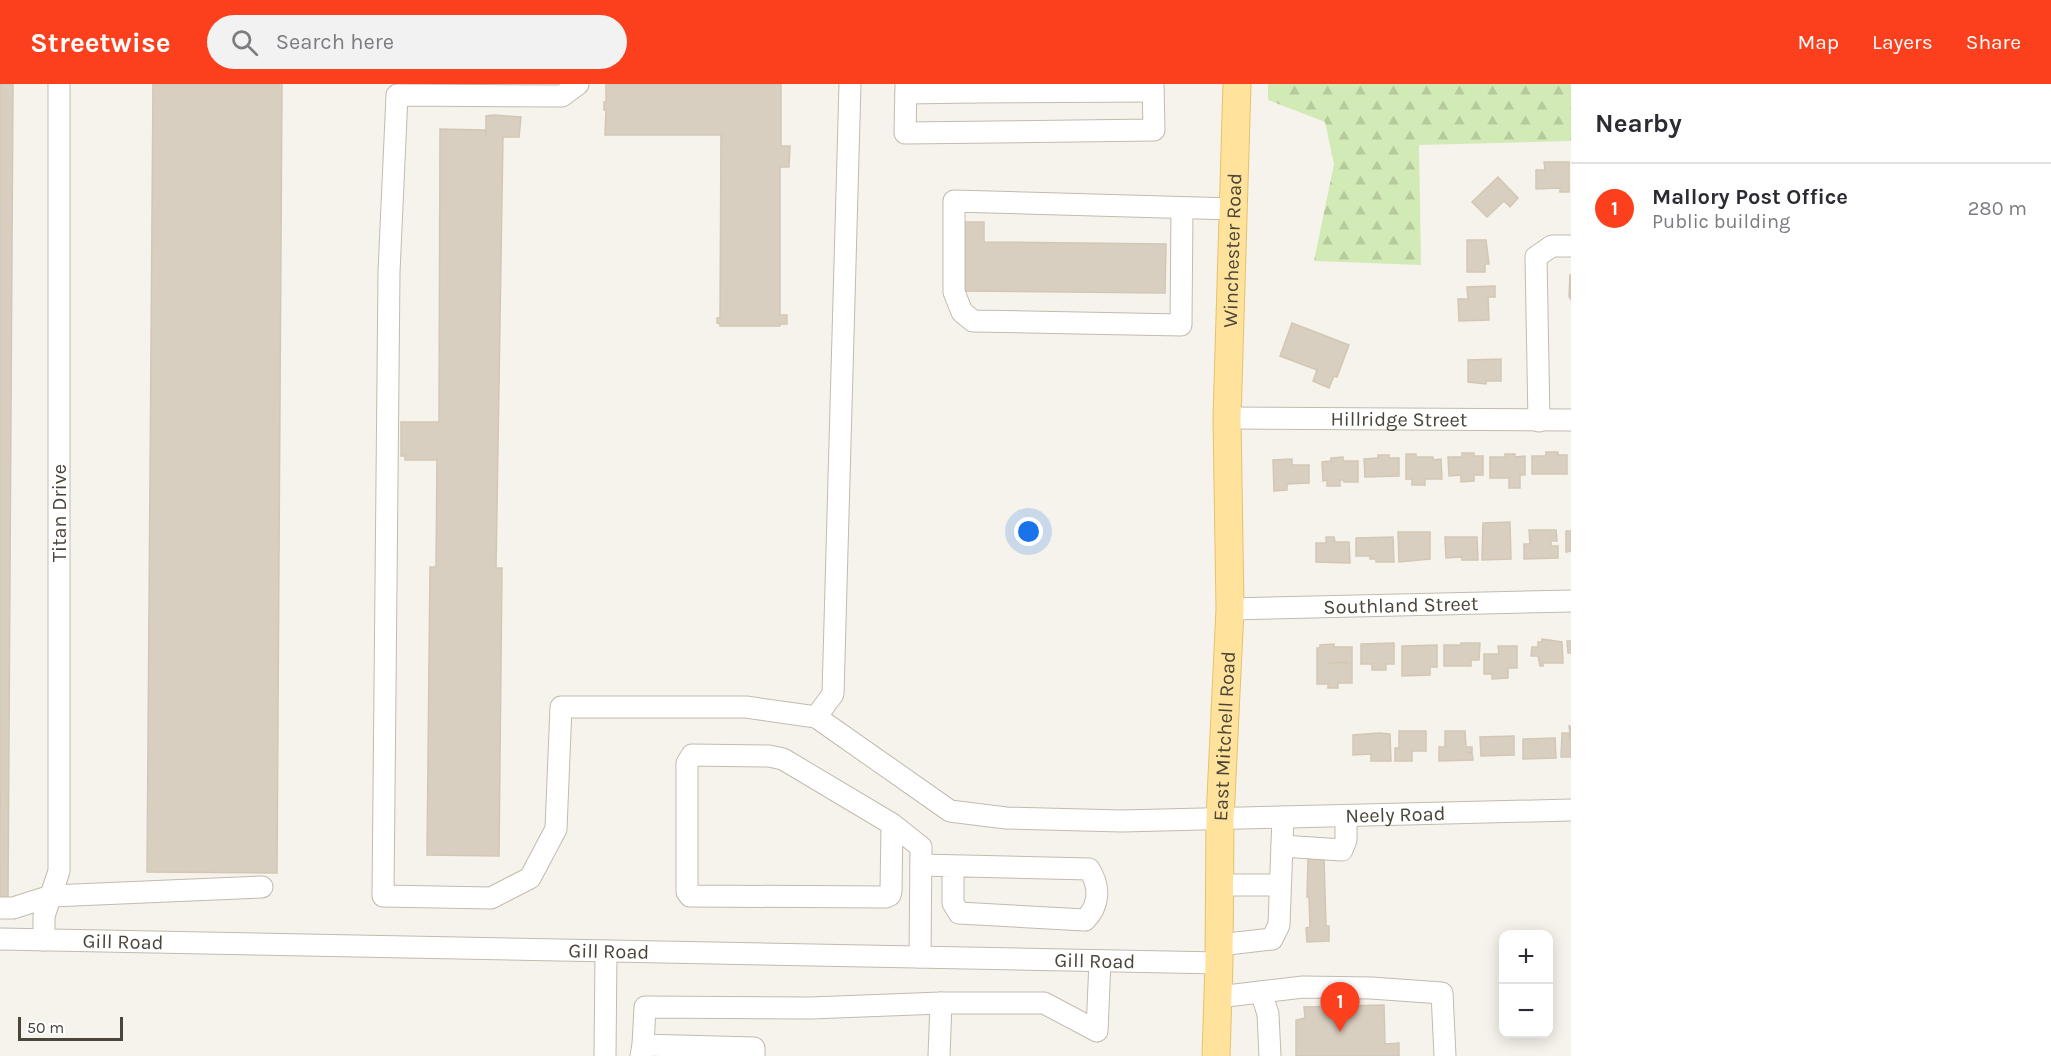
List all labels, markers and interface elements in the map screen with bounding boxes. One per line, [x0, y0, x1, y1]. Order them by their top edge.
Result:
search box [207, 15, 627, 69]
text: Streetwise [30, 26, 171, 59]
icon: search [228, 26, 261, 59]
text: Search here [276, 29, 394, 55]
text: Map [1797, 30, 1839, 54]
text: Layers [1872, 30, 1933, 54]
text: Share [1966, 30, 2021, 54]
text: Nearby [1595, 108, 1682, 139]
street label: Winchester Road [1218, 173, 1246, 328]
text: Mallory Post Office [1652, 184, 1848, 210]
text: 1 [1611, 197, 1618, 220]
text: 280 m [1968, 197, 2027, 220]
text: Public building [1652, 210, 1790, 233]
street label: Hillridge Street [1330, 407, 1468, 431]
street label: Titan Drive [48, 464, 71, 562]
your location [1014, 517, 1043, 546]
street label: Southland Street [1323, 592, 1479, 618]
street label: East Mitchell Road [1208, 651, 1239, 822]
street label: Neely Road [1345, 802, 1446, 827]
street label: Gill Road [82, 929, 164, 954]
map controls [1499, 930, 1553, 1038]
button: + [1499, 930, 1553, 984]
street label: Gill Road [568, 939, 650, 963]
street label: Gill Road [1054, 948, 1135, 973]
pin: 1 [1320, 982, 1360, 1032]
button: − [1499, 984, 1553, 1038]
scale bar [18, 1014, 123, 1042]
text: 50 m [27, 1018, 64, 1037]

